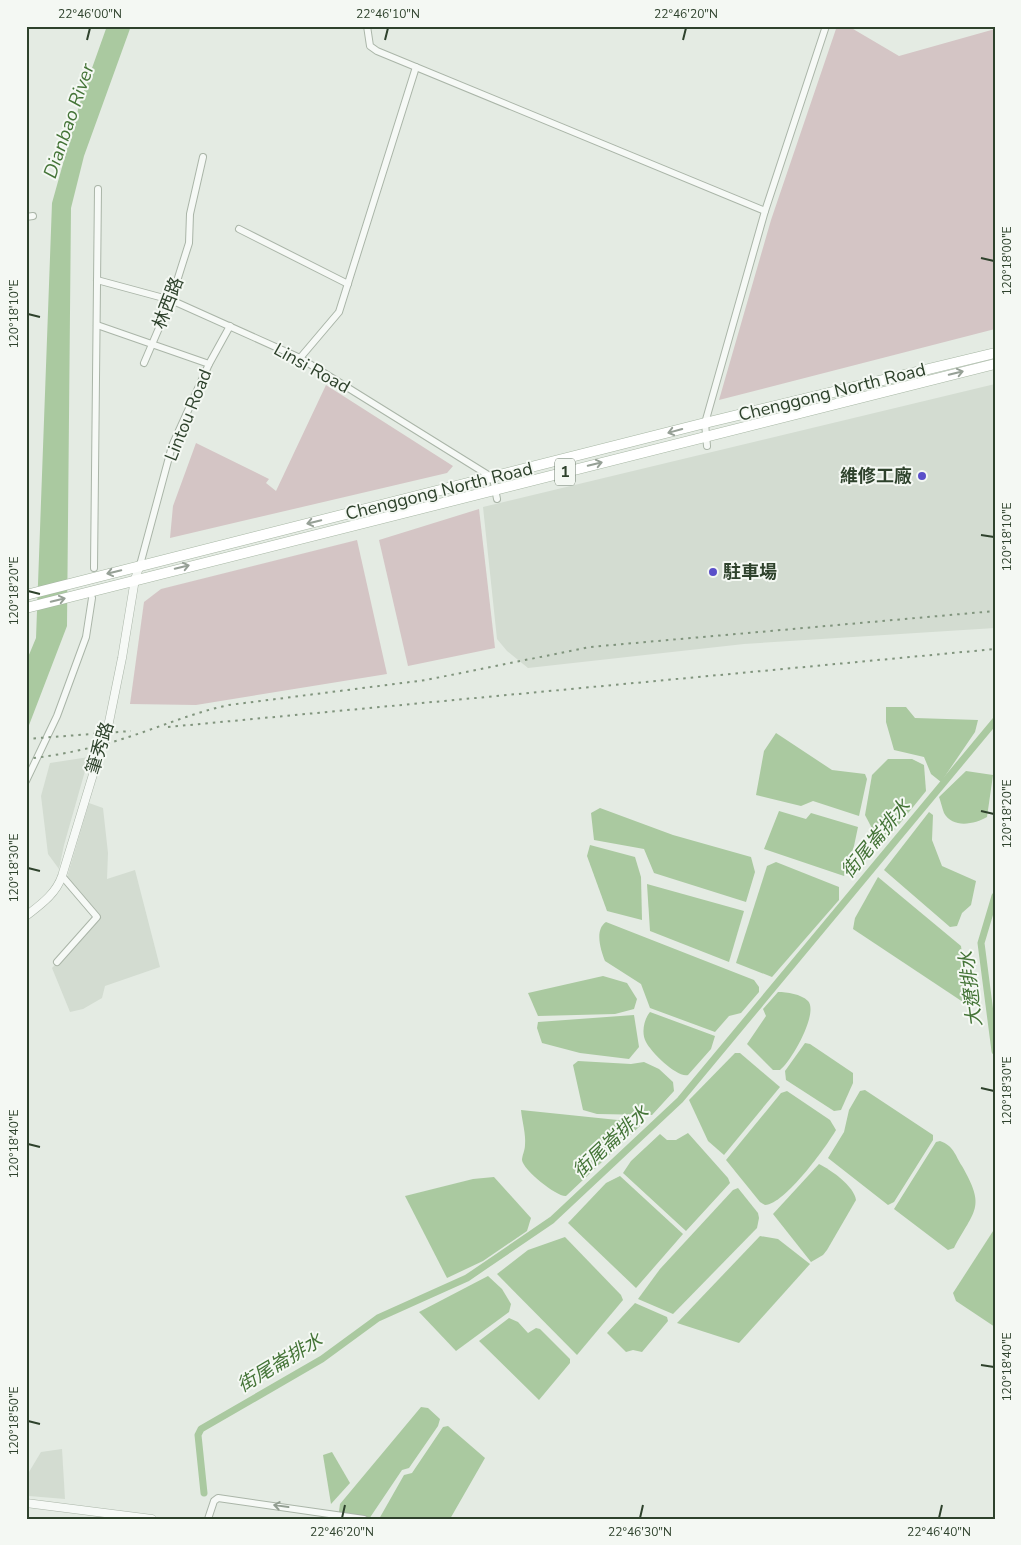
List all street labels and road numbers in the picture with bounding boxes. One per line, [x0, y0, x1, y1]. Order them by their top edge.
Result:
street label: 林西路 [147, 273, 189, 333]
street label: Linsi Road [270, 337, 354, 399]
street label: Chenggong North Road [736, 357, 928, 427]
street label: Lintou Road [159, 366, 217, 464]
street label: Chenggong North Road [343, 456, 535, 526]
road number: 1 [555, 458, 575, 486]
street label: 筆秀路 [81, 719, 119, 777]

